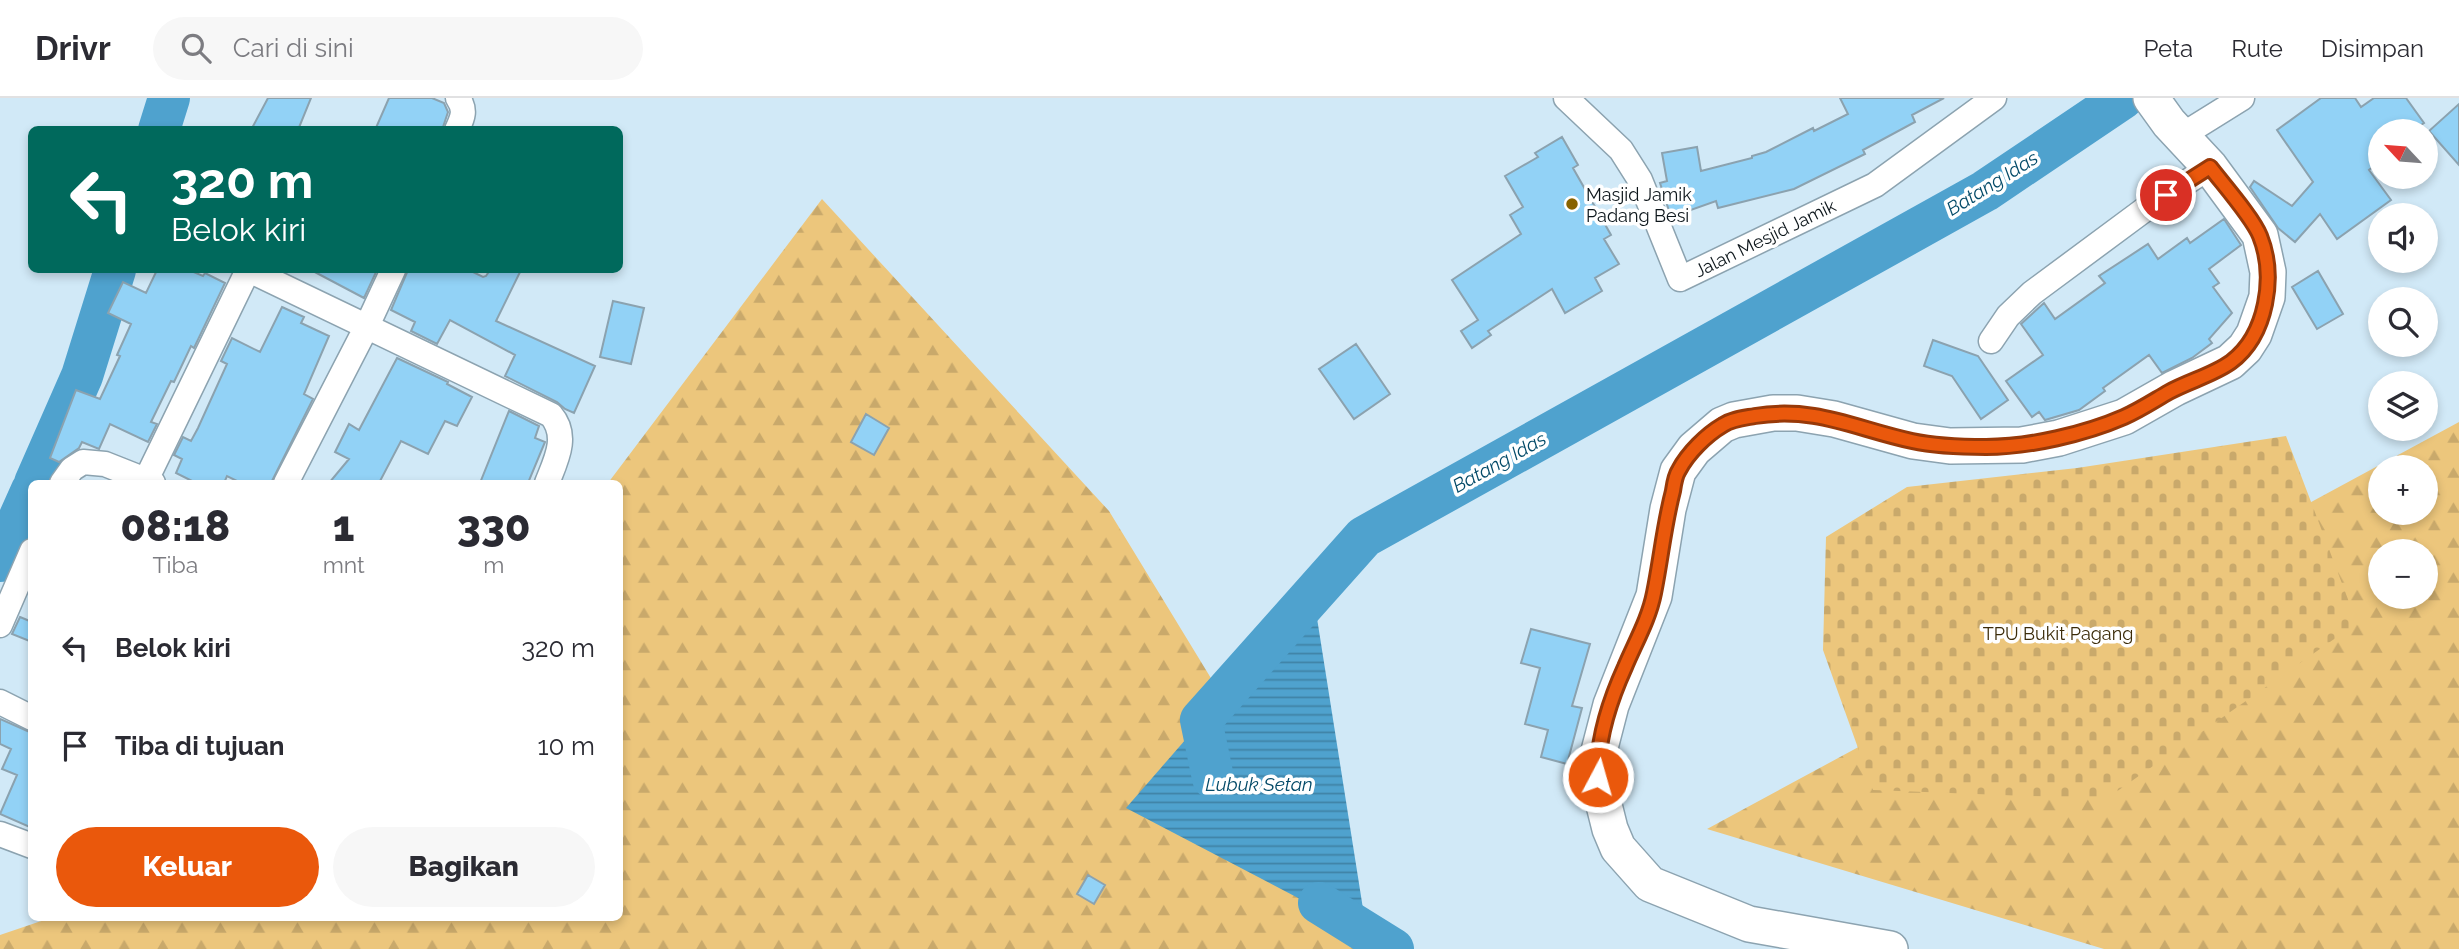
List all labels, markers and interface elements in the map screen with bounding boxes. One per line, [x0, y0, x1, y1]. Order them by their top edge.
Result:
search box [153, 17, 643, 80]
text: Drivr [35, 29, 111, 68]
icon: search [177, 29, 215, 67]
text: Cari di sini [233, 33, 354, 63]
text: Peta [2143, 34, 2193, 63]
text: Rute [2231, 34, 2283, 63]
text: Disimpan [2321, 34, 2424, 63]
north arrow [2368, 119, 2438, 189]
map controls [2368, 119, 2438, 609]
water label: Batang Idas [1942, 146, 2042, 220]
text: 320 m [171, 152, 313, 209]
icon: left [56, 154, 147, 245]
pin [2136, 165, 2196, 225]
icon: arrive [2147, 176, 2185, 214]
place label: Masjid Jamik Padang Besi [1586, 184, 1692, 226]
street label: Jalan Mesjid Jamik [1691, 194, 1839, 281]
marker: Masjid Jamik Padang Besi [1564, 196, 1580, 212]
button: sound [2368, 203, 2438, 273]
text: Belok kiri [171, 211, 306, 248]
button: search [2368, 287, 2438, 357]
button: layers [2368, 371, 2438, 441]
water label: Batang Idas [1448, 427, 1550, 497]
button: + [2368, 455, 2438, 525]
text: 08:18 [120, 502, 230, 551]
text: 1 [333, 502, 355, 551]
text: 330 [457, 502, 531, 551]
button: − [2368, 539, 2438, 609]
text: Tiba [152, 551, 198, 578]
text: mnt [323, 551, 365, 578]
text: m [483, 551, 504, 578]
park label: TPU Bukit Pagang [1983, 623, 2133, 644]
icon: left [56, 629, 94, 667]
text: Belok kiri [115, 633, 231, 663]
text: 320 m [521, 633, 595, 663]
icon: arrive [56, 727, 94, 765]
text: Tiba di tujuan [115, 731, 285, 761]
text: 10 m [537, 731, 595, 761]
position arrow [1561, 740, 1635, 814]
water label: Lubuk Setan [1205, 773, 1313, 795]
button: Keluar [56, 827, 319, 907]
button: Bagikan [333, 827, 595, 907]

